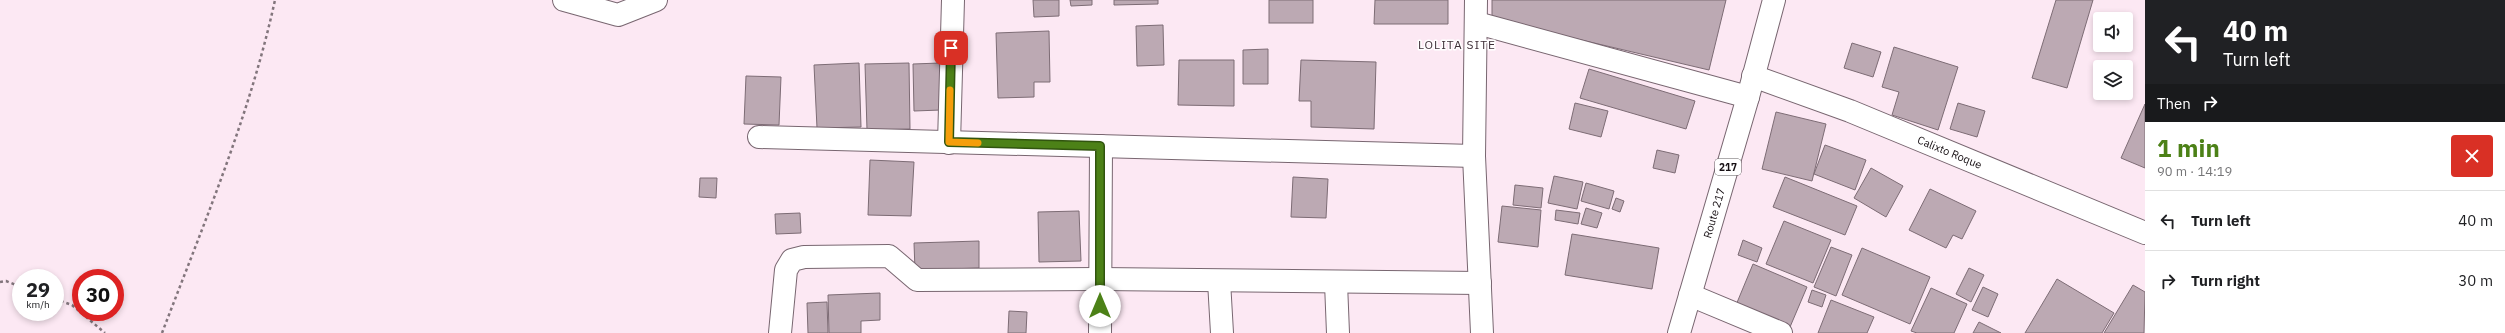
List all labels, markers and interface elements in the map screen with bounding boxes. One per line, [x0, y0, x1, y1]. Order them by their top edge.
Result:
map controls [2093, 12, 2133, 100]
button: sound [2093, 12, 2133, 52]
text: 40 m [2223, 12, 2288, 49]
icon: left [2157, 16, 2209, 68]
pin [934, 31, 968, 65]
icon: arrive [940, 37, 962, 59]
district label: LOLITA SITE [1418, 37, 1496, 52]
text: Turn left [2223, 48, 2291, 71]
button: layers [2093, 60, 2133, 100]
icon: right [2199, 92, 2221, 114]
text: Then [2157, 94, 2191, 113]
text: 1 min [2157, 132, 2220, 164]
street label: Calixto Roque [1915, 133, 1984, 172]
button: close [2451, 135, 2493, 177]
road number: 217 [1715, 159, 1741, 175]
text: 90 m · 14:19 [2157, 163, 2232, 180]
street label: Route 217 [1700, 186, 1728, 240]
icon: left [2157, 210, 2179, 232]
text: Turn left [2191, 211, 2251, 230]
text: 40 m [2458, 211, 2493, 230]
speed limit sign: 30 [72, 269, 124, 321]
icon: right [2157, 270, 2179, 292]
text: Turn right [2191, 271, 2260, 290]
text: 30 m [2458, 271, 2493, 290]
text: 29 [26, 276, 50, 303]
position arrow [1079, 285, 1121, 327]
text: km/h [26, 298, 50, 311]

